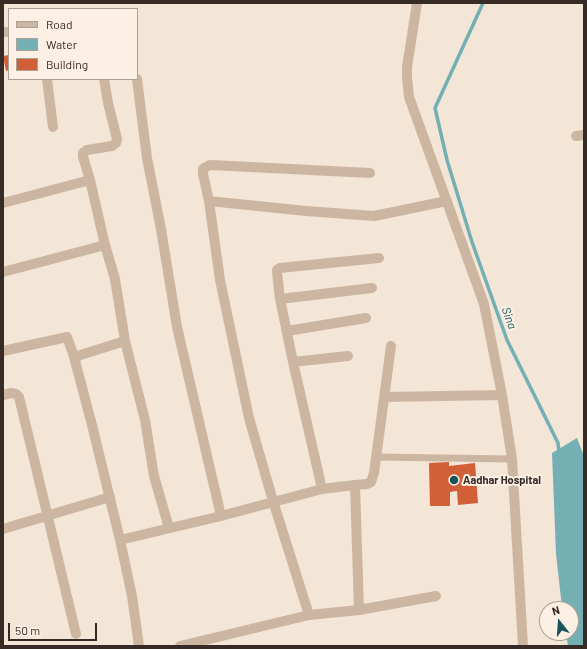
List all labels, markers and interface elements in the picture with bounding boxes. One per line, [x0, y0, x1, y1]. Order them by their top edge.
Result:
legend [8, 8, 138, 80]
text: Road [46, 17, 73, 31]
text: Water [46, 37, 77, 51]
text: Building [46, 57, 88, 71]
water label: Sina [498, 305, 520, 331]
place label: Aadhar Hospital [463, 473, 541, 487]
marker: Aadhar Hospital [448, 474, 460, 486]
north arrow [539, 601, 579, 641]
text: N [550, 603, 561, 617]
scale bar [10, 615, 99, 641]
text: 50 m [15, 623, 40, 637]

